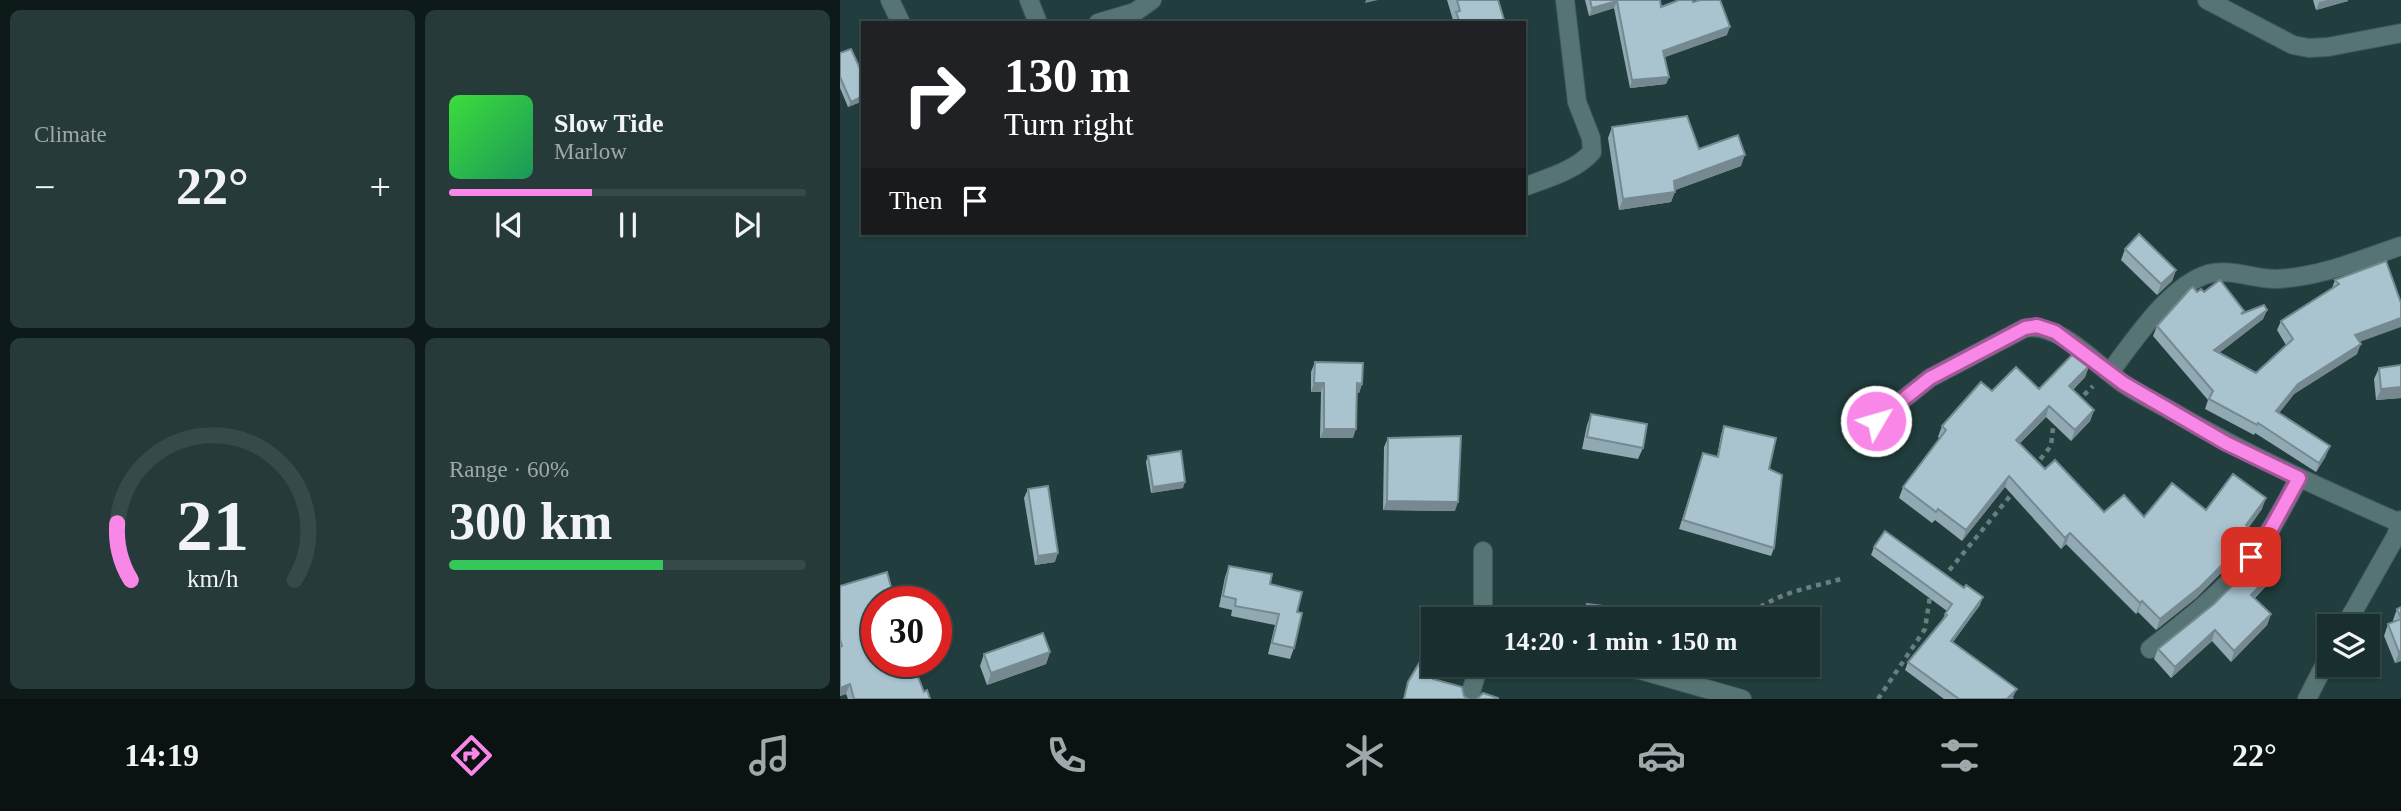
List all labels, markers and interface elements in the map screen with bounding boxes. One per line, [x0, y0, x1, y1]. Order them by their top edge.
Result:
text: 130 m [1004, 48, 1131, 103]
icon: right [889, 49, 980, 140]
text: Turn right [1004, 106, 1134, 142]
text: Slow Tide [554, 109, 664, 138]
text: Climate [34, 122, 107, 147]
text: Marlow [554, 139, 627, 164]
text: 22° [176, 158, 249, 215]
text: − [34, 166, 55, 208]
text: + [370, 166, 391, 208]
icon: arrive [956, 182, 994, 220]
text: Then [889, 186, 942, 215]
icon: previous [490, 206, 528, 244]
icon: pause [609, 206, 647, 244]
icon: next [728, 206, 766, 244]
position arrow [1839, 384, 1913, 458]
text: Range · 60% [449, 457, 569, 482]
text: 21 [176, 485, 249, 566]
text: 300 km [449, 493, 612, 550]
pin [2221, 527, 2281, 587]
icon: arrive [2232, 538, 2270, 576]
text: km/h [187, 564, 239, 591]
speed limit sign: 30 [861, 586, 952, 677]
map controls [2317, 614, 2380, 677]
button: layers [2317, 614, 2380, 677]
text: 14:20 · 1 min · 150 m [1504, 627, 1738, 656]
icon: directions [447, 731, 496, 780]
icon: music [745, 731, 794, 780]
icon: phone [1042, 731, 1091, 780]
icon: climate [1340, 731, 1389, 780]
icon: car [1637, 731, 1686, 780]
icon: filters [1935, 731, 1984, 780]
text: 14:19 [124, 737, 199, 773]
text: 22° [2232, 737, 2277, 773]

